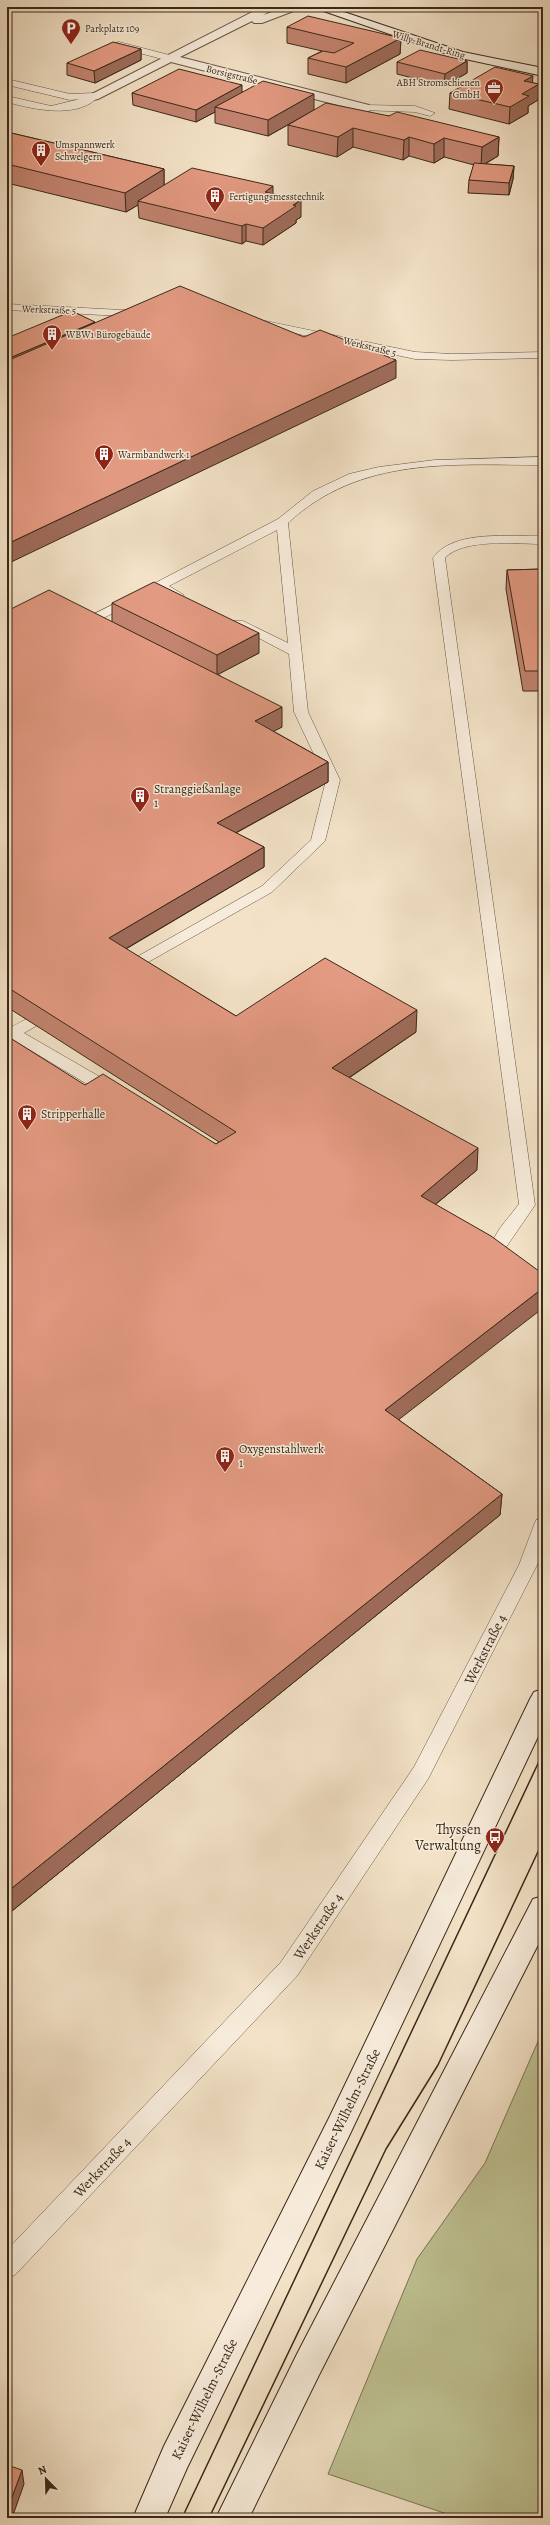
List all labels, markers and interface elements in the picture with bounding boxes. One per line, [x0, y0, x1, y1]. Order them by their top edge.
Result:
parking icon: Parkplatz 109 [60, 17, 82, 45]
place label: Parkplatz 109 [85, 22, 140, 36]
street label: Willy-Brandt-Ring [390, 27, 467, 62]
street label: Borsigstraße [205, 62, 259, 87]
place label: ABH Stromschienen GmbH [396, 76, 481, 101]
office icon: ABH Stromschienen GmbH [483, 77, 505, 105]
place label: Umspannwerk Schwelgern [55, 138, 115, 163]
building icon: Umspannwerk Schwelgern [30, 139, 52, 167]
building icon: Fertigungsmesstechnik [204, 185, 226, 213]
place label: Fertigungsmesstechnik [229, 190, 325, 203]
street label: Werkstraße 5 [21, 302, 76, 317]
building icon: WBW1 Bürogebäude [41, 323, 63, 351]
place label: WBW1 Bürogebäude [65, 328, 151, 341]
street label: Werkstraße 5 [341, 333, 398, 359]
building icon: Warmbandwerk 1 [93, 443, 115, 471]
place label: Warmbandwerk 1 [117, 448, 190, 461]
place label: Stranggießanlage 1 [154, 781, 241, 811]
building icon: Stranggießanlage 1 [129, 785, 151, 813]
building icon: Stripperhalle [16, 1103, 38, 1131]
place label: Stripperhalle [41, 1106, 105, 1122]
place label: Oxygenstahlwerk 1 [239, 1441, 324, 1471]
building icon: Oxygenstahlwerk 1 [214, 1445, 236, 1473]
street label: Werkstraße 4 [459, 1611, 511, 1688]
place label: Thyssen Verwaltung [414, 1820, 481, 1855]
bus stop icon: Thyssen Verwaltung [484, 1826, 506, 1854]
street label: Werkstraße 4 [289, 1889, 348, 1964]
street label: Kaiser-Wilhelm-Straße [310, 2045, 385, 2173]
street label: Werkstraße 4 [69, 2133, 135, 2202]
street label: Kaiser-Wilhelm-Straße [167, 2335, 242, 2463]
north arrow [26, 2459, 66, 2499]
text: N [36, 2462, 49, 2479]

